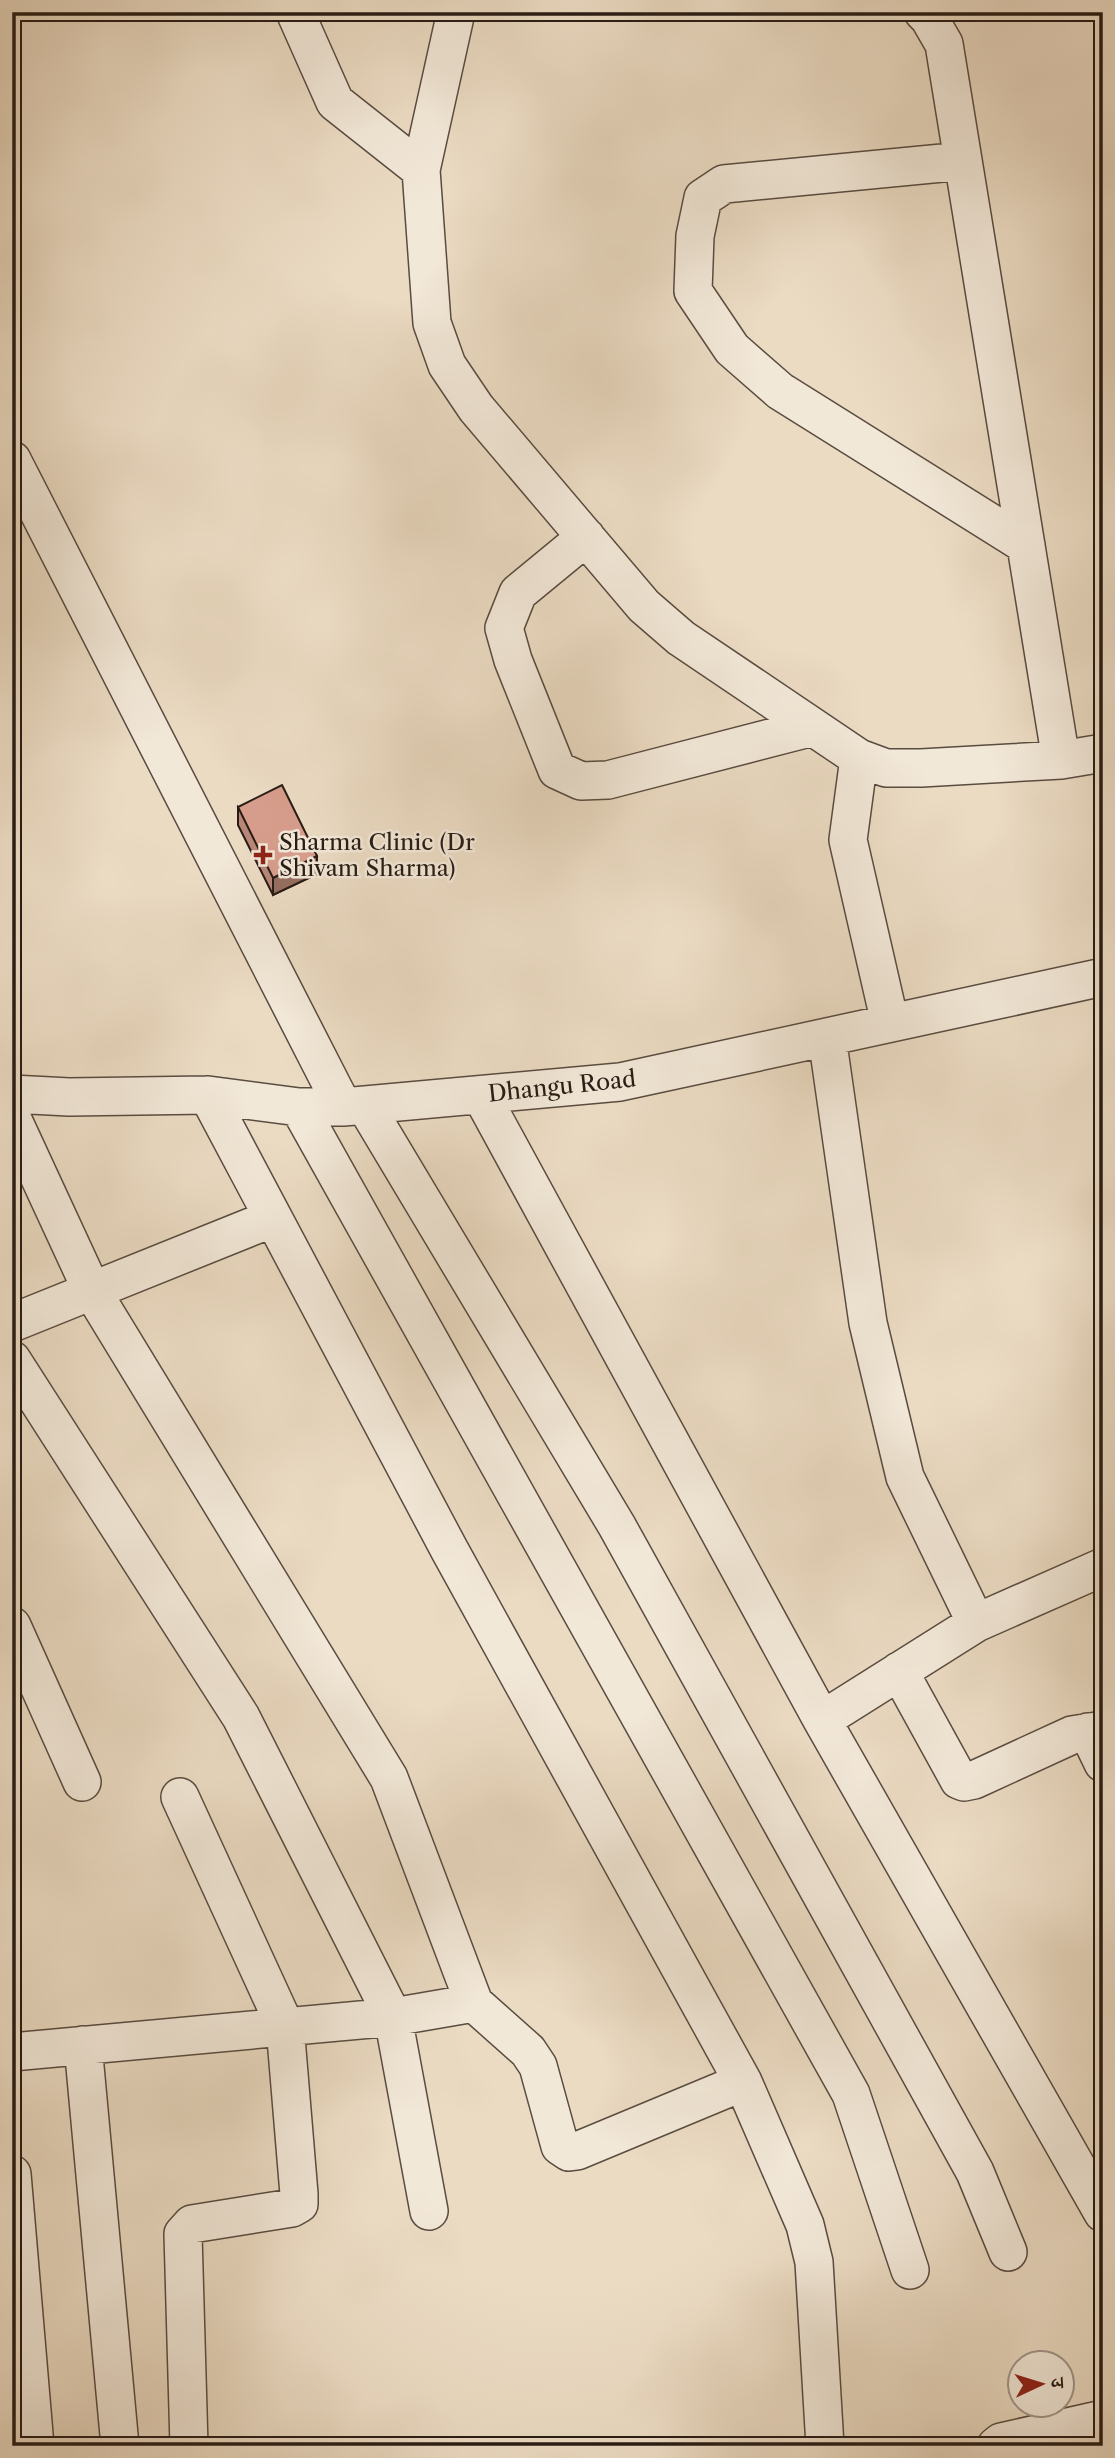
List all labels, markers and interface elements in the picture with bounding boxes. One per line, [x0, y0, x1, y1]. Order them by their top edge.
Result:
place label: Sharma Clinic (Dr Shivam Sharma) [279, 828, 475, 882]
marker: Sharma Clinic (Dr Shivam Sharma) [253, 845, 273, 865]
street label: Dhangu Road [487, 1064, 637, 1108]
north arrow [1006, 2350, 1076, 2420]
text: उ [1046, 2375, 1069, 2390]

